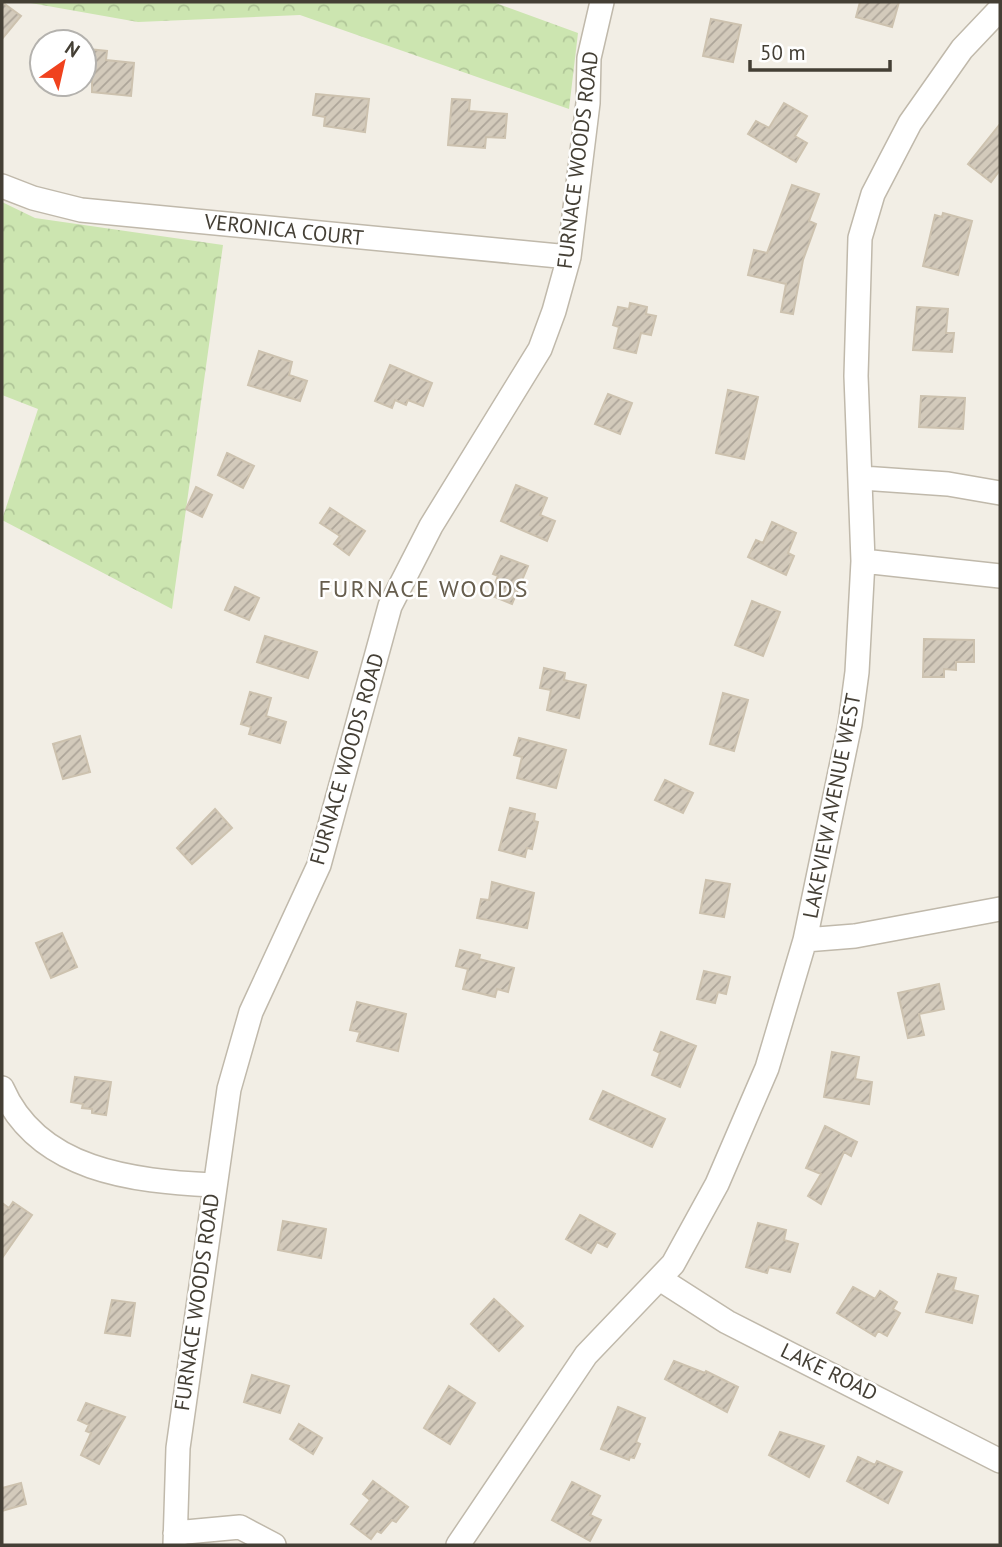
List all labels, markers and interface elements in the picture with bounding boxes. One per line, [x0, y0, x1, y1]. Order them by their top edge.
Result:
north arrow [28, 28, 98, 98]
scale bar [750, 28, 890, 72]
text: N [61, 35, 84, 62]
text: 50 m [760, 39, 806, 66]
street label: FURNACE WOODS ROAD [551, 50, 604, 270]
street label: VERONICA COURT [202, 208, 365, 251]
district label: FURNACE WOODS [318, 573, 530, 604]
street label: FURNACE WOODS ROAD [303, 650, 390, 868]
street label: LAKEVIEW AVENUE WEST [796, 691, 867, 921]
street label: FURNACE WOODS ROAD [168, 1192, 225, 1412]
street label: LAKE ROAD [776, 1337, 882, 1407]

